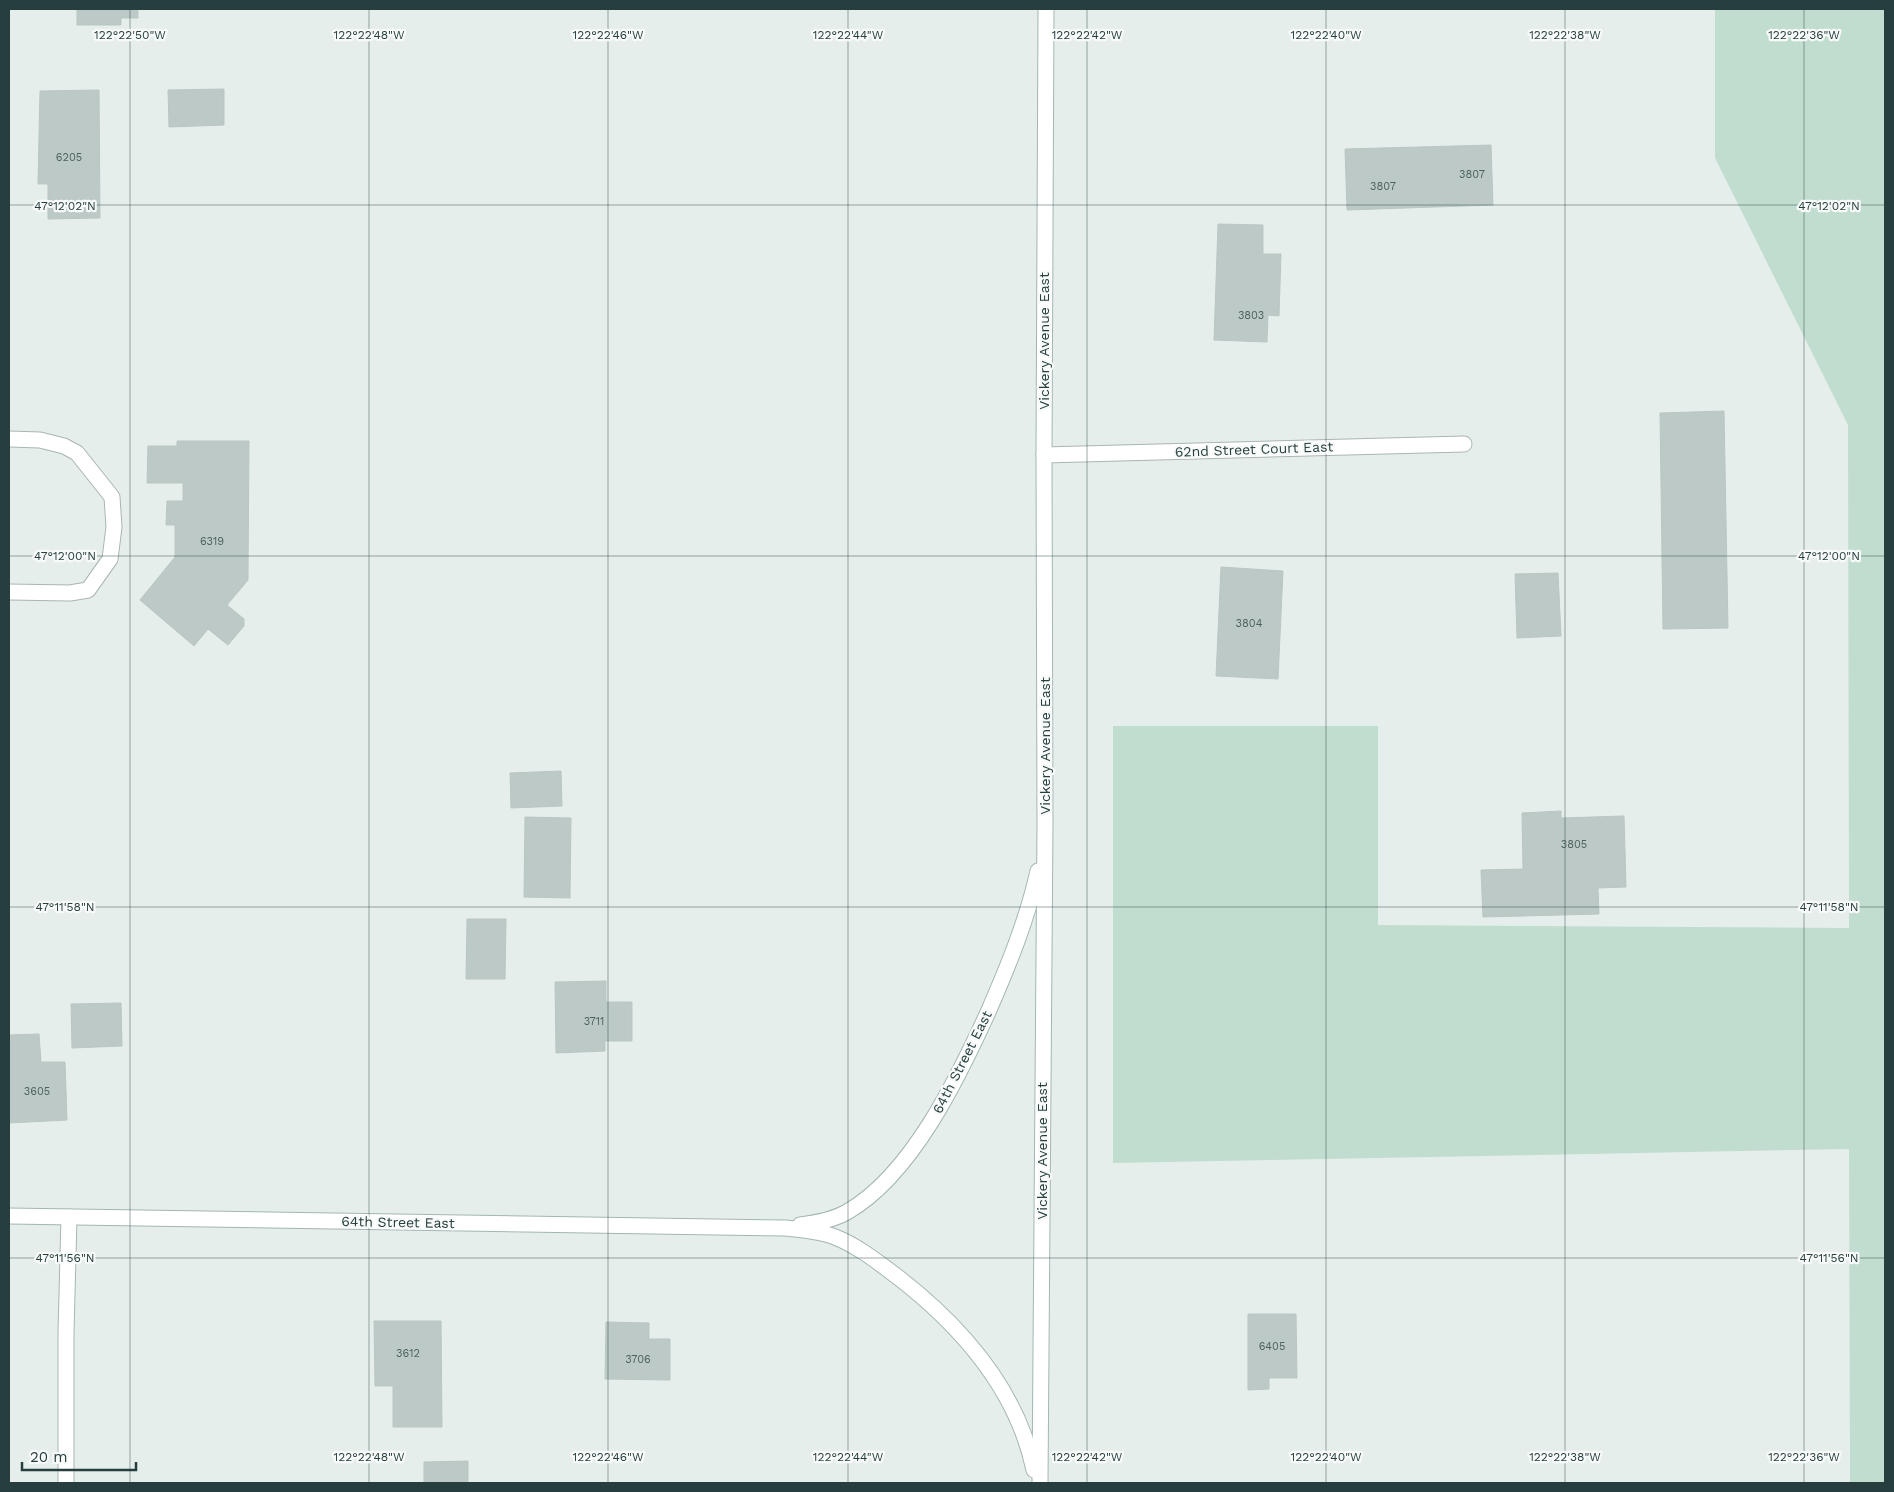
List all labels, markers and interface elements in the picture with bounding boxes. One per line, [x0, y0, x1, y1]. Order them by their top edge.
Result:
text: 122°22'50"W [94, 28, 166, 42]
text: 122°22'48"W [334, 28, 405, 42]
text: 122°22'46"W [573, 28, 644, 42]
text: 122°22'44"W [813, 28, 884, 42]
text: 122°22'42"W [1052, 28, 1123, 42]
text: 122°22'40"W [1290, 28, 1362, 42]
text: 122°22'38"W [1529, 28, 1601, 42]
text: 122°22'36"W [1768, 28, 1840, 42]
house number: 6205 [56, 151, 82, 164]
house number: 3807 [1459, 168, 1485, 181]
house number: 3807 [1370, 180, 1396, 193]
text: 47°12'02"N [34, 199, 96, 213]
text: 47°12'02"N [1798, 199, 1860, 213]
street label: Vickery Avenue East [1036, 272, 1052, 410]
house number: 3803 [1238, 309, 1264, 322]
street label: 62nd Street Court East [1175, 438, 1334, 460]
house number: 6319 [200, 535, 224, 548]
text: 47°12'00"N [34, 549, 96, 563]
text: 47°12'00"N [1798, 549, 1860, 563]
house number: 3804 [1236, 617, 1263, 630]
street label: Vickery Avenue East [1037, 677, 1053, 815]
house number: 3805 [1561, 838, 1587, 851]
text: 47°11'58"N [35, 900, 95, 914]
text: 47°11'58"N [1799, 900, 1859, 914]
street label: 64th Street East [929, 1008, 995, 1116]
house number: 3711 [584, 1015, 604, 1028]
street label: Vickery Avenue East [1034, 1082, 1050, 1220]
house number: 3605 [24, 1085, 50, 1098]
street label: 64th Street East [341, 1213, 455, 1231]
text: 47°11'56"N [35, 1251, 95, 1265]
text: 47°11'56"N [1799, 1251, 1859, 1265]
house number: 6405 [1259, 1340, 1285, 1353]
house number: 3612 [396, 1347, 420, 1360]
house number: 3706 [625, 1353, 651, 1366]
scale bar [22, 1440, 136, 1472]
text: 20 m [30, 1448, 68, 1466]
text: 122°22'48"W [334, 1450, 405, 1464]
text: 122°22'46"W [573, 1450, 644, 1464]
text: 122°22'44"W [813, 1450, 884, 1464]
text: 122°22'42"W [1052, 1450, 1123, 1464]
text: 122°22'40"W [1290, 1450, 1362, 1464]
text: 122°22'38"W [1529, 1450, 1601, 1464]
text: 122°22'36"W [1768, 1450, 1840, 1464]

